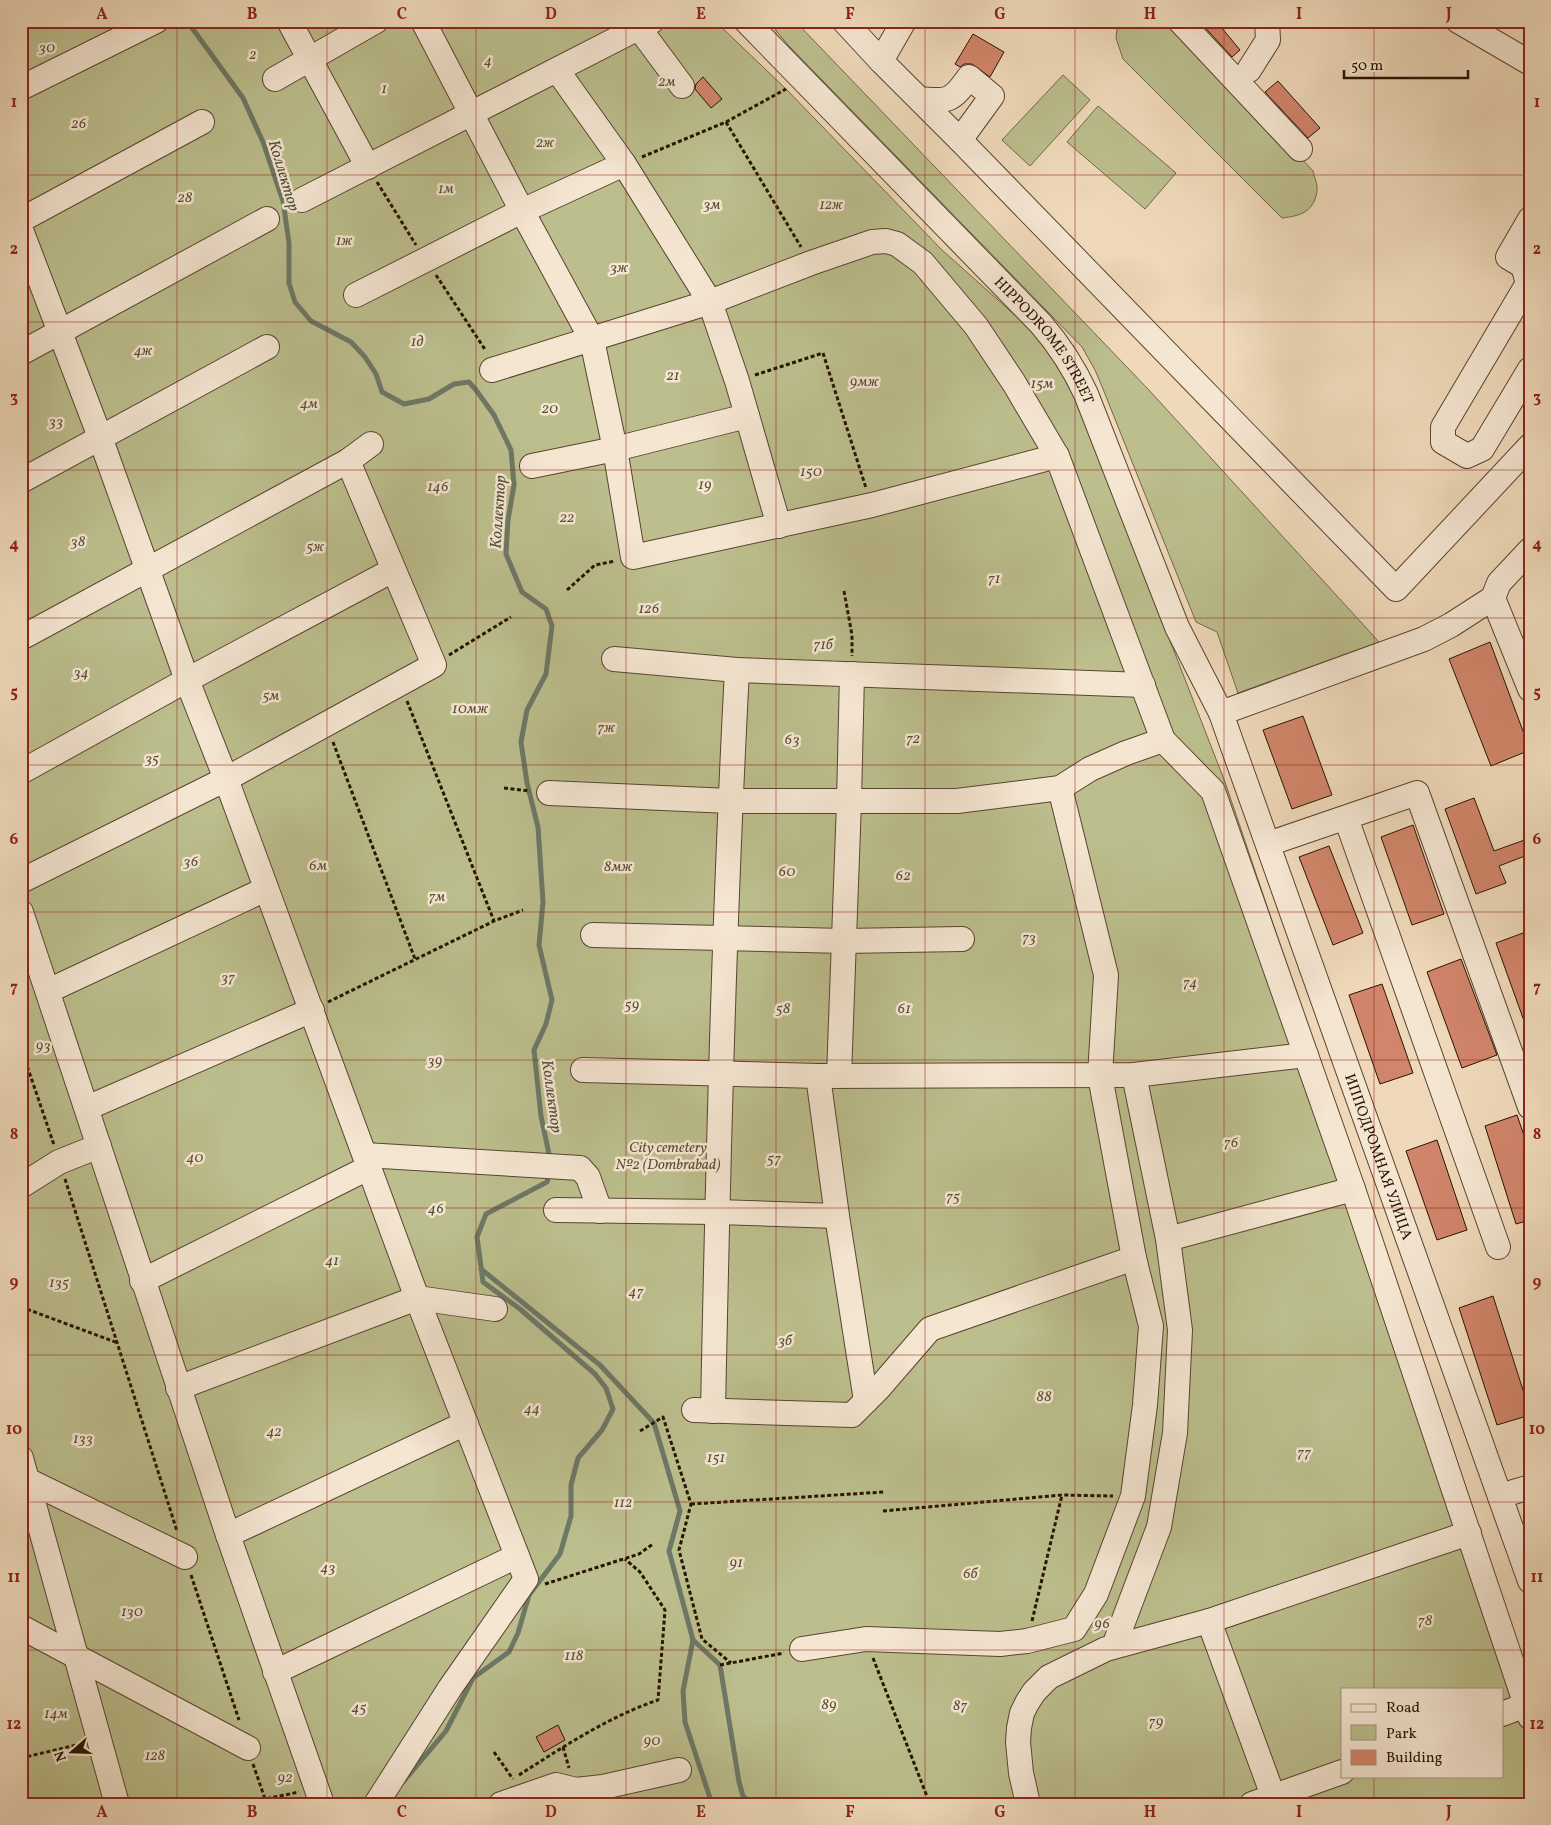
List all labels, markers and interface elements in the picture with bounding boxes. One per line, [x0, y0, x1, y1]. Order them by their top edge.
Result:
text: A [96, 4, 108, 26]
text: B [247, 4, 258, 26]
text: C [397, 4, 407, 26]
text: D [545, 4, 557, 26]
text: E [696, 4, 706, 26]
text: F [845, 4, 855, 26]
text: G [994, 4, 1006, 26]
text: H [1144, 4, 1156, 26]
text: I [1296, 4, 1302, 26]
text: J [1445, 4, 1452, 26]
park label: 30 [38, 38, 55, 59]
park label: 2 [249, 45, 257, 66]
scale bar [1344, 48, 1467, 80]
park label: 4 [484, 51, 492, 72]
text: 50 m [1351, 56, 1383, 77]
park label: 2м [658, 72, 676, 93]
park label: 1 [381, 79, 387, 100]
text: 1 [11, 92, 17, 114]
text: 1 [1534, 92, 1540, 114]
park label: 26 [71, 114, 87, 135]
park label: 2ж [536, 133, 554, 154]
water label: Коллектор [262, 137, 304, 214]
park label: 1м [438, 179, 454, 200]
park label: 28 [178, 188, 193, 209]
park label: 3м [702, 195, 721, 216]
park label: 12ж [819, 195, 843, 216]
park label: 1ж [336, 231, 352, 252]
text: 2 [10, 239, 18, 261]
text: 2 [1533, 239, 1541, 261]
park label: 3ж [609, 258, 628, 279]
street label: HIPPODROME STREET [989, 273, 1098, 408]
park label: 1д [411, 332, 423, 353]
park label: 4ж [134, 341, 153, 362]
park label: 21 [667, 366, 680, 387]
park label: 9мж [850, 372, 879, 393]
park label: 15м [1031, 374, 1053, 395]
text: 3 [10, 387, 18, 409]
text: 3 [1533, 387, 1541, 409]
park label: 4м [300, 394, 318, 415]
park label: 20 [542, 399, 558, 420]
park label: 33 [48, 412, 63, 433]
park label: 150 [800, 462, 822, 483]
water label: Коллектор [485, 474, 513, 550]
park label: 19 [698, 475, 712, 496]
park label: 146 [427, 477, 449, 498]
park label: 22 [560, 508, 574, 529]
park label: 38 [70, 532, 86, 553]
text: 4 [9, 534, 19, 556]
text: 4 [1532, 534, 1542, 556]
park label: 5ж [305, 537, 324, 558]
park label: 71 [988, 569, 1001, 590]
park label: 126 [639, 599, 660, 620]
park label: 71б [813, 635, 834, 656]
park label: 34 [72, 663, 89, 684]
text: 5 [10, 682, 18, 704]
text: 5 [1533, 682, 1541, 704]
park label: 5м [261, 686, 280, 707]
park label: 10мж [452, 699, 488, 720]
park label: 7ж [597, 718, 615, 739]
park label: 72 [906, 729, 920, 750]
park label: 63 [784, 730, 800, 751]
park label: 35 [144, 749, 159, 770]
text: 6 [10, 829, 19, 851]
text: 6 [1533, 829, 1542, 851]
park label: 36 [182, 852, 199, 873]
park label: 6м [309, 856, 327, 877]
park label: 8мж [604, 857, 633, 878]
park label: 60 [778, 862, 796, 883]
park label: 62 [895, 866, 911, 887]
park label: 7м [428, 887, 446, 908]
park label: 73 [1022, 928, 1036, 949]
park label: 37 [220, 968, 235, 989]
park label: 74 [1183, 973, 1197, 994]
text: 7 [10, 977, 18, 999]
text: 7 [1533, 977, 1541, 999]
park label: 59 [624, 995, 639, 1016]
park label: 58 [775, 999, 791, 1020]
park label: 61 [897, 999, 911, 1020]
park label: 93 [35, 1036, 51, 1057]
park label: 39 [426, 1051, 443, 1072]
water label: Коллектор [535, 1058, 567, 1135]
street label: ИППОДРОМНАЯ УЛИЦА [1338, 1071, 1417, 1244]
text: 8 [10, 1124, 18, 1146]
text: 8 [1533, 1124, 1541, 1146]
park label: 76 [1223, 1133, 1239, 1154]
park label: City cemetery №2 (Dombrabad) [615, 1138, 721, 1176]
park label: 40 [186, 1148, 204, 1169]
park label: 57 [766, 1149, 781, 1170]
park label: 75 [946, 1187, 960, 1208]
park label: 46 [428, 1199, 444, 1220]
park label: 41 [325, 1251, 339, 1272]
text: 9 [10, 1272, 19, 1294]
text: 9 [1533, 1272, 1542, 1294]
park label: 135 [49, 1273, 69, 1294]
park label: 47 [629, 1282, 643, 1303]
park label: 3б [777, 1331, 793, 1352]
park label: 88 [1036, 1387, 1052, 1408]
park label: 44 [524, 1399, 540, 1420]
text: 10 [6, 1419, 22, 1441]
text: 10 [1529, 1419, 1545, 1441]
park label: 42 [266, 1422, 282, 1443]
park label: 133 [73, 1429, 93, 1450]
park label: 77 [1297, 1443, 1311, 1464]
park label: 151 [707, 1448, 725, 1469]
park label: 112 [614, 1493, 632, 1514]
park label: 91 [729, 1553, 743, 1574]
park label: 43 [320, 1558, 336, 1579]
park label: 6б [963, 1564, 979, 1585]
text: 11 [8, 1567, 20, 1589]
text: 11 [1531, 1567, 1543, 1589]
park label: 130 [121, 1602, 143, 1623]
park label: 78 [1418, 1611, 1433, 1632]
park label: 96 [1094, 1614, 1110, 1635]
park label: 118 [565, 1646, 584, 1667]
legend [1341, 1688, 1504, 1778]
park label: 89 [821, 1695, 837, 1716]
park label: 87 [953, 1696, 967, 1717]
park label: 45 [352, 1698, 366, 1719]
text: Road [1386, 1698, 1420, 1719]
park label: 14м [44, 1704, 68, 1725]
park label: 79 [1149, 1712, 1163, 1733]
text: 12 [7, 1714, 21, 1736]
text: 12 [1530, 1714, 1544, 1736]
text: Park [1386, 1724, 1417, 1745]
north arrow [48, 1728, 98, 1778]
park label: 90 [643, 1731, 661, 1752]
park label: 128 [145, 1746, 166, 1767]
text: N [51, 1748, 72, 1764]
text: Building [1386, 1748, 1443, 1769]
park label: 92 [277, 1768, 293, 1789]
text: A [96, 1802, 108, 1824]
text: B [247, 1802, 258, 1824]
text: C [397, 1802, 407, 1824]
text: D [545, 1802, 557, 1824]
text: E [696, 1802, 706, 1824]
text: F [845, 1802, 855, 1824]
text: G [994, 1802, 1006, 1824]
text: H [1144, 1802, 1156, 1824]
text: I [1296, 1802, 1302, 1824]
text: J [1445, 1802, 1452, 1824]

